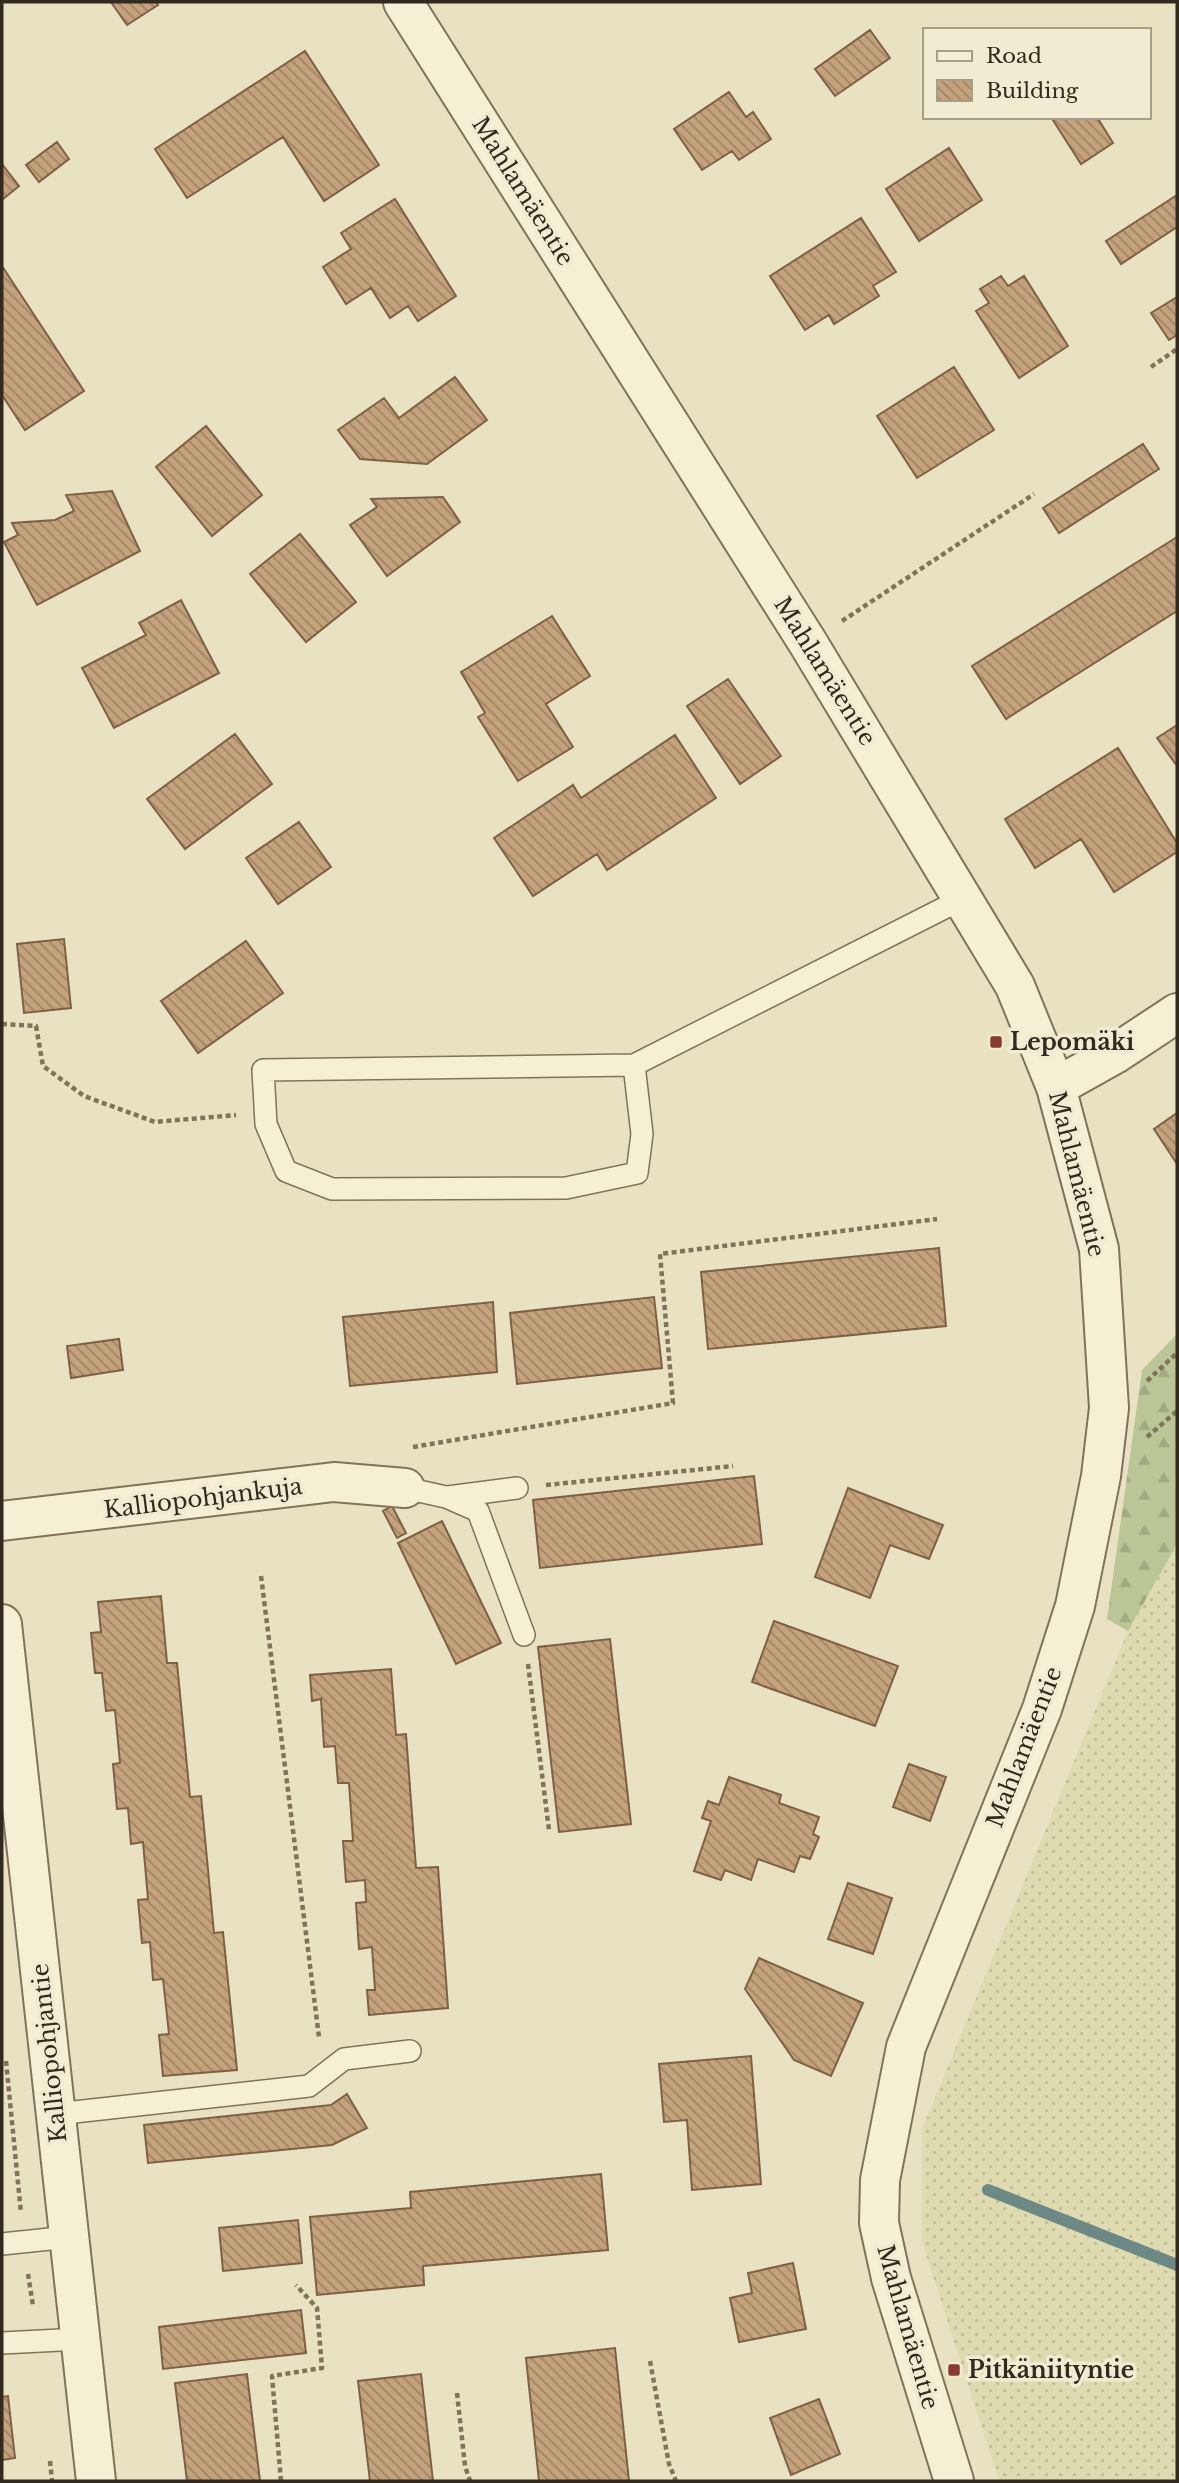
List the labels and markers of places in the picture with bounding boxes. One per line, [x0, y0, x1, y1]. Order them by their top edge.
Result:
place label: Lepomäki [1010, 1028, 1134, 1056]
marker: Lepomäki [988, 1034, 1004, 1050]
place label: Pitkäniityntie [968, 2356, 1134, 2384]
marker: Pitkäniityntie [946, 2362, 962, 2378]

